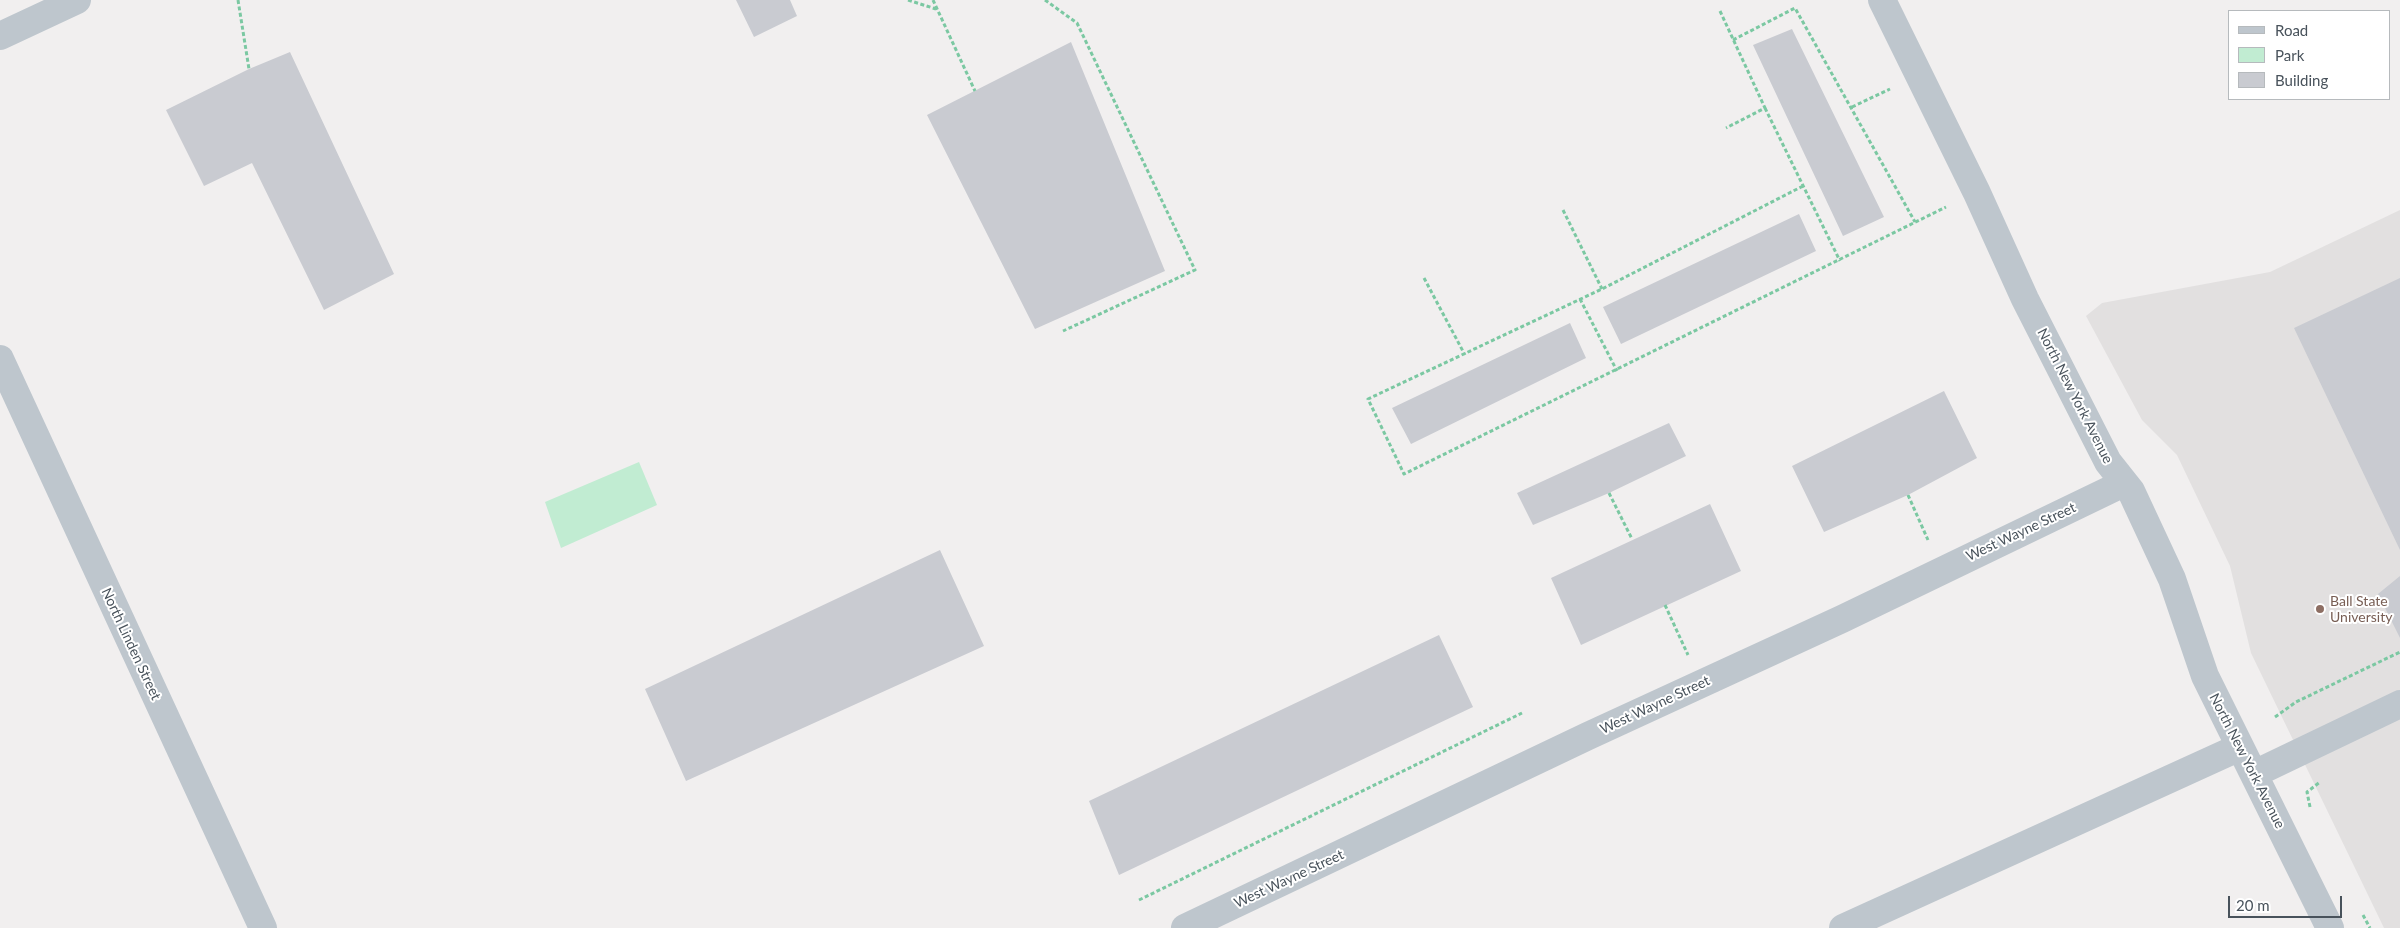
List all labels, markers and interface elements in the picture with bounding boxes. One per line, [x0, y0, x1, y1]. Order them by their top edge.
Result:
legend [2228, 10, 2390, 100]
text: Road [2275, 21, 2308, 39]
text: Park [2275, 46, 2304, 64]
text: Building [2275, 71, 2328, 89]
street label: North New York Avenue [2034, 326, 2116, 466]
street label: West Wayne Street [1963, 499, 2079, 565]
street label: North Linden Street [98, 585, 164, 703]
place label: Ball State University [2330, 593, 2392, 626]
marker: Ball State University [2314, 603, 2326, 615]
street label: West Wayne Street [1597, 672, 1713, 738]
street label: North New York Avenue [2206, 691, 2288, 831]
street label: West Wayne Street [1231, 846, 1347, 912]
scale bar [2230, 886, 2344, 918]
text: 20 m [2236, 896, 2270, 914]

